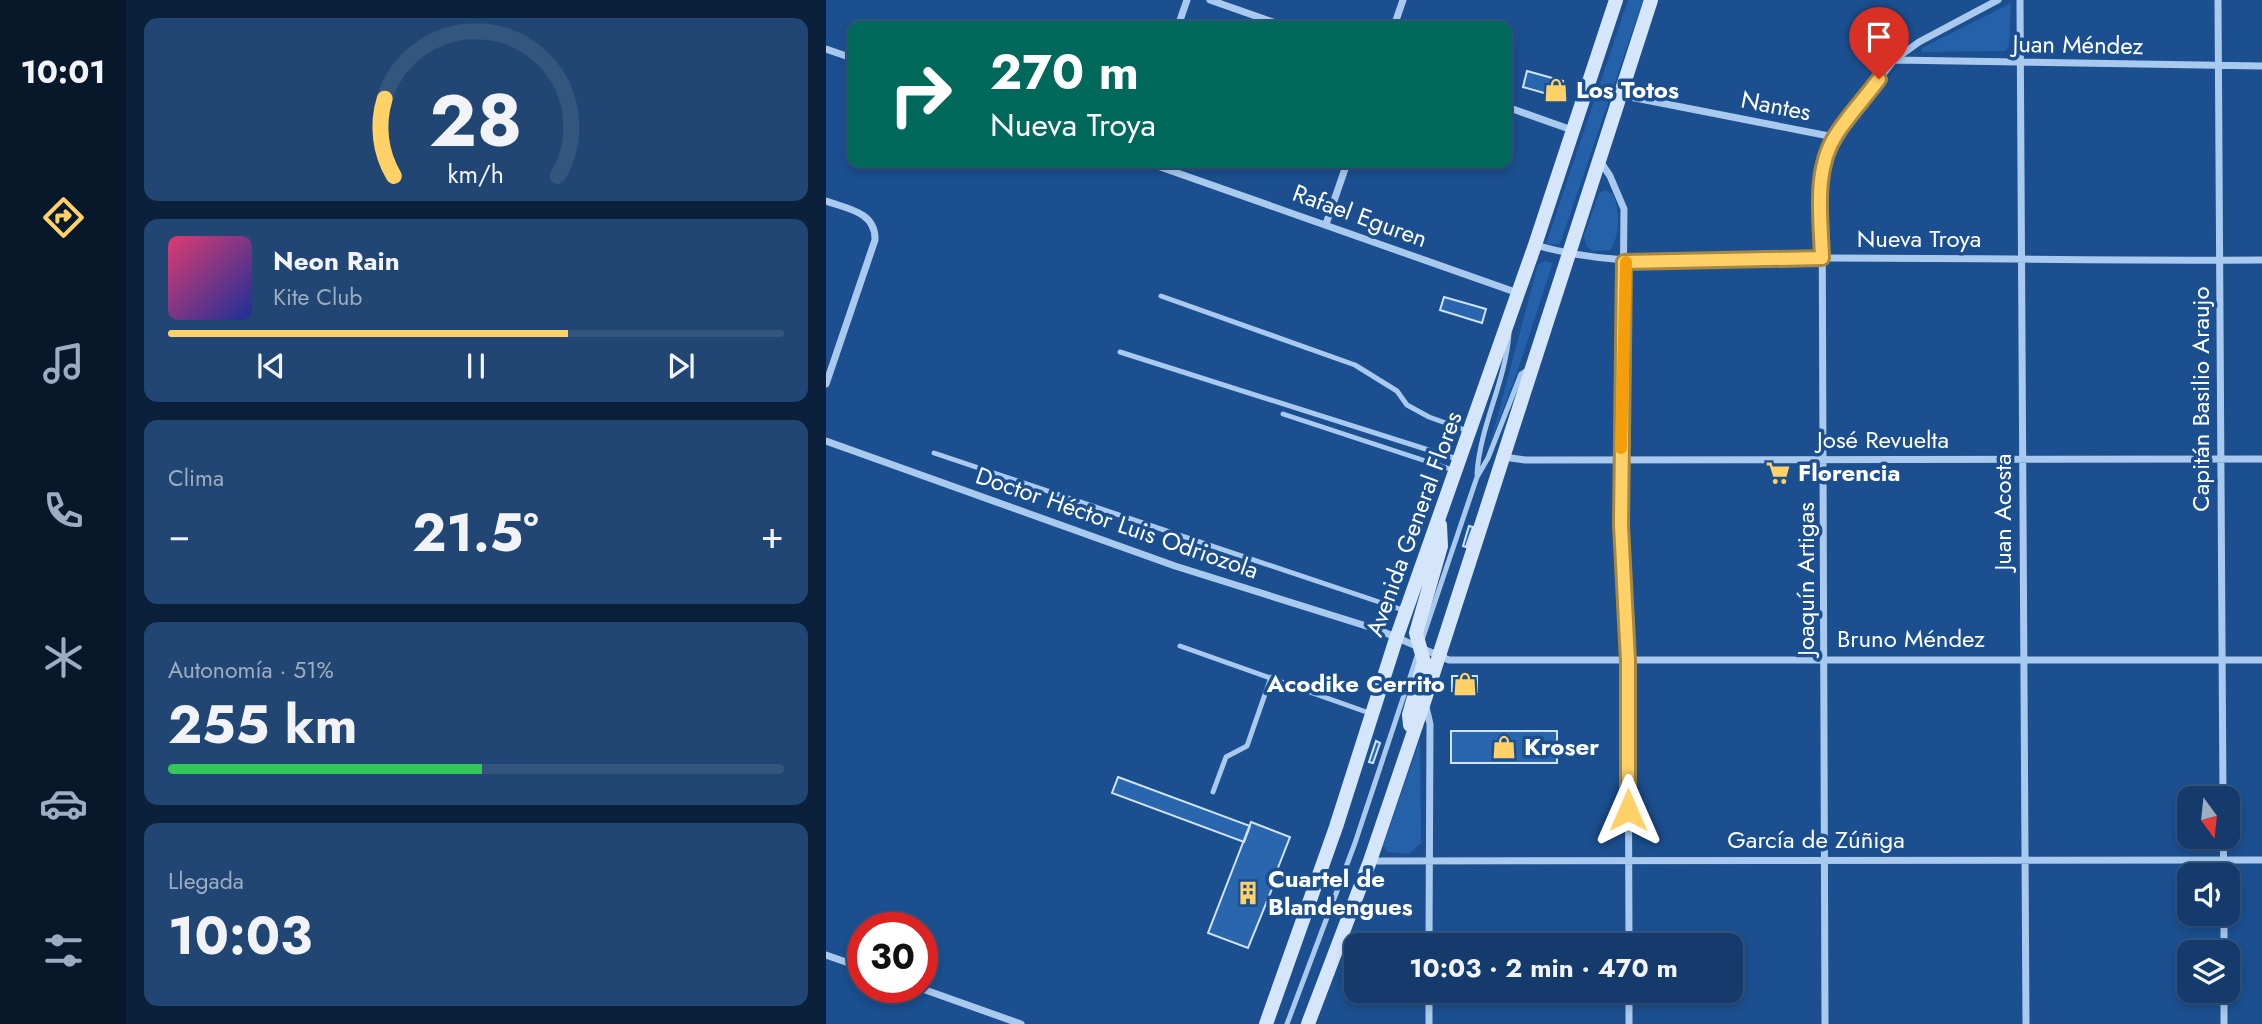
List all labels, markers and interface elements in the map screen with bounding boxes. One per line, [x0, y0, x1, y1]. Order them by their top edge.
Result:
pin [1849, 7, 1909, 79]
icon: arrive [1860, 18, 1898, 56]
street label: Juan Méndez [2009, 26, 2144, 63]
text: 270 m [990, 37, 1139, 107]
text: 10:01 [20, 49, 106, 95]
icon: right [875, 49, 966, 140]
text: 28 [429, 68, 523, 173]
place label: Los Totos [1576, 72, 1679, 107]
shop icon: Los Totos [1542, 76, 1570, 104]
street label: Nantes [1738, 82, 1814, 129]
text: Nueva Troya [990, 102, 1156, 148]
text: km/h [448, 155, 504, 191]
street label: Rafael Eguren [1288, 175, 1432, 256]
icon: directions [39, 193, 88, 242]
street label: Nueva Troya [1857, 221, 1981, 256]
text: Neon Rain [273, 242, 400, 280]
text: Kite Club [273, 280, 362, 314]
street label: Capitán Basilio Araujo [2183, 286, 2218, 512]
icon: music [39, 339, 88, 388]
icon: previous [252, 347, 290, 385]
icon: pause [457, 347, 495, 385]
icon: next [662, 347, 700, 385]
street label: Avenida General Flores [1356, 406, 1471, 641]
street label: José Revuelta [1814, 422, 1949, 457]
street label: Juan Acosta [1985, 453, 2020, 574]
place label: Florencia [1798, 455, 1900, 490]
street label: Doctor Héctor Luis Odriozola [971, 458, 1263, 587]
supermarket icon: Florencia [1764, 459, 1792, 487]
text: Clima [168, 461, 224, 495]
icon: phone [39, 486, 88, 535]
text: 21.5° [412, 495, 539, 571]
street label: Joaquín Artigas [1788, 502, 1823, 659]
text: − [168, 507, 190, 562]
text: + [761, 507, 784, 562]
street label: Bruno Méndez [1837, 621, 1985, 656]
icon: climate [39, 633, 88, 682]
text: Autonomía · 51% [168, 653, 334, 687]
place label: Acodike Cerrito [1266, 666, 1445, 701]
shop icon: Acodike Cerrito [1451, 670, 1479, 698]
text: 255 km [168, 687, 357, 763]
place label: Kroser [1524, 729, 1599, 764]
shop icon: Kroser [1490, 733, 1518, 761]
position arrow [1591, 773, 1665, 847]
icon: car [39, 779, 88, 828]
north arrow [2177, 786, 2240, 849]
map controls [2177, 786, 2240, 1003]
street label: García de Zúñiga [1727, 822, 1905, 857]
place label: Cuartel de Blandengues [1268, 861, 1413, 924]
button: sound [2177, 863, 2240, 926]
text: Llegada [168, 864, 244, 898]
building icon: Cuartel de Blandengues [1234, 879, 1262, 907]
text: 10:03 [168, 898, 312, 974]
speed limit sign: 30 [847, 912, 938, 1003]
icon: filters [39, 926, 88, 975]
button: layers [2177, 940, 2240, 1003]
text: 10:03 · 2 min · 470 m [1409, 949, 1678, 987]

